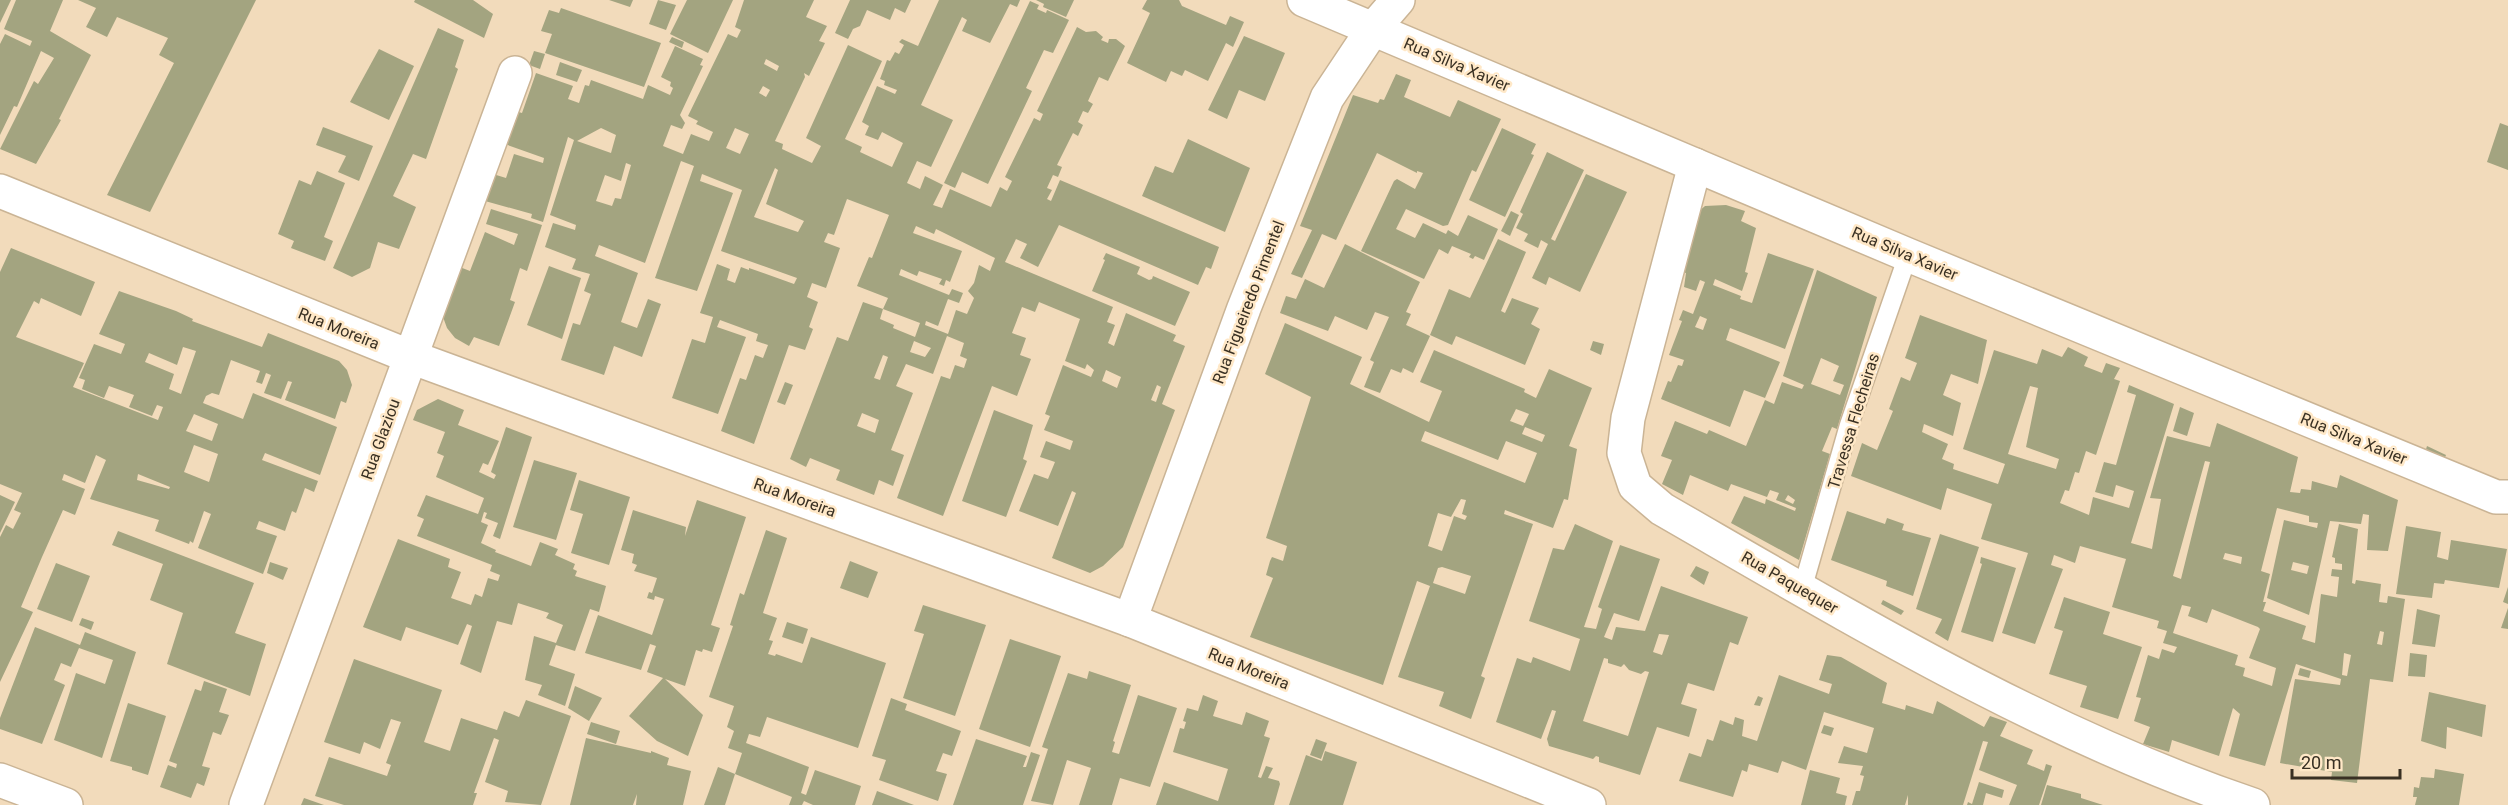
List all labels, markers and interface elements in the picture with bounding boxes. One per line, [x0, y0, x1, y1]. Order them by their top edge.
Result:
street label: Rua Silva Xavier [1401, 34, 1513, 96]
street label: Rua Figueiredo Pimentel [1209, 218, 1288, 386]
street label: Rua Silva Xavier [1849, 223, 1961, 285]
street label: Rua Moreira [295, 304, 382, 353]
street label: Travessa Flecheiras [1824, 351, 1883, 491]
street label: Rua Glaziou [357, 396, 404, 482]
street label: Rua Silva Xavier [2298, 408, 2410, 469]
street label: Rua Moreira [751, 474, 838, 521]
street label: Rua Paquequer [1738, 547, 1842, 618]
street label: Rua Moreira [1205, 644, 1292, 693]
scale bar [2292, 742, 2400, 780]
text: 20 m [2301, 752, 2341, 773]

